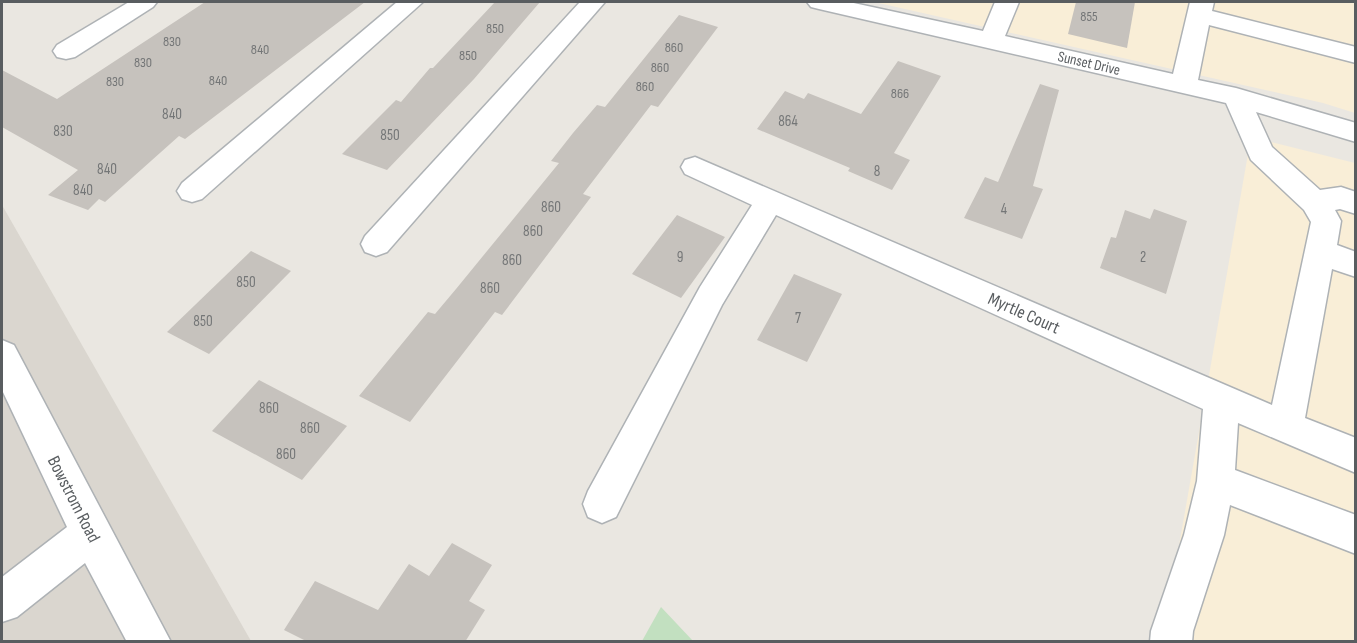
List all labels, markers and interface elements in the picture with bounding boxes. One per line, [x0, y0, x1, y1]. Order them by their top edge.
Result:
house number: 855 [1080, 8, 1098, 25]
house number: 850 [486, 20, 504, 37]
house number: 830 [163, 33, 181, 50]
house number: 860 [665, 39, 683, 56]
house number: 840 [251, 41, 269, 58]
house number: 850 [459, 47, 477, 64]
street label: Sunset Drive [1056, 47, 1122, 80]
house number: 830 [134, 54, 152, 71]
house number: 860 [651, 59, 669, 76]
house number: 840 [209, 72, 227, 89]
house number: 830 [106, 73, 124, 90]
house number: 860 [636, 78, 654, 95]
house number: 866 [891, 85, 909, 102]
house number: 840 [162, 105, 182, 124]
house number: 864 [778, 112, 798, 131]
house number: 830 [53, 122, 73, 141]
house number: 850 [380, 126, 400, 145]
house number: 840 [97, 160, 117, 179]
house number: 8 [874, 162, 880, 181]
house number: 840 [73, 181, 93, 200]
house number: 860 [541, 198, 561, 217]
house number: 4 [1001, 200, 1007, 219]
house number: 860 [523, 222, 543, 241]
house number: 9 [677, 248, 683, 267]
house number: 2 [1140, 248, 1146, 267]
house number: 860 [502, 251, 522, 270]
house number: 850 [236, 273, 256, 292]
house number: 860 [480, 279, 500, 298]
street label: Myrtle Court [985, 288, 1063, 339]
house number: 7 [795, 309, 801, 328]
house number: 850 [193, 312, 213, 331]
house number: 860 [259, 399, 279, 418]
house number: 860 [300, 419, 320, 438]
house number: 860 [276, 445, 296, 464]
street label: Bowstrom Road [43, 452, 104, 546]

